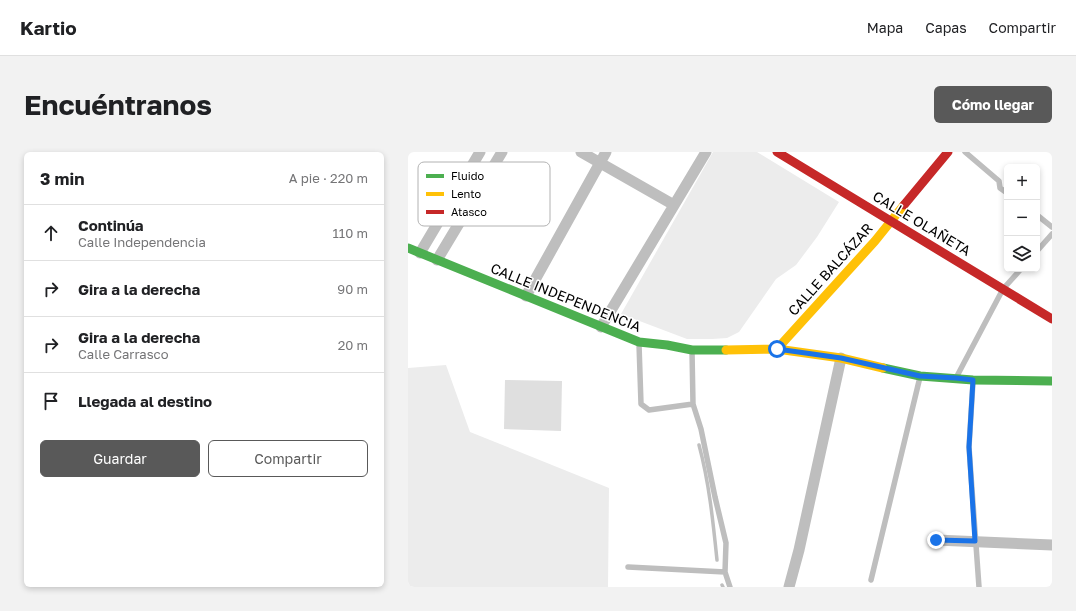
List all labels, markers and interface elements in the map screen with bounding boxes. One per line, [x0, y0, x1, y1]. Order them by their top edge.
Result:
text: Kartio [20, 16, 77, 39]
text: Mapa [867, 19, 903, 36]
text: Capas [925, 19, 967, 36]
text: Compartir [989, 19, 1056, 36]
button: Cómo llegar [934, 86, 1052, 123]
text: Encuéntranos [24, 88, 212, 121]
legend [418, 162, 550, 226]
map controls [1004, 164, 1040, 272]
button: + [1004, 164, 1040, 200]
text: 3 min [40, 168, 84, 189]
text: Fluido [451, 169, 484, 182]
text: A pie · 220 m [289, 170, 368, 186]
text: Lento [451, 187, 482, 200]
street label: CALLE OLAÑETA [870, 187, 974, 259]
button: − [1004, 200, 1040, 236]
text: Atasco [451, 205, 487, 218]
text: Continúa [78, 216, 144, 234]
street label: CALLE BALCÁZAR [784, 219, 876, 319]
icon: ahead [40, 222, 62, 244]
text: 110 m [333, 225, 368, 241]
text: Calle Independencia [78, 234, 206, 250]
button: layers [1004, 236, 1040, 272]
street label: CALLE INDEPENDENCIA [488, 259, 644, 335]
icon: right [40, 278, 62, 300]
text: Gira a la derecha [78, 280, 200, 298]
text: 90 m [337, 281, 368, 297]
text: Gira a la derecha [78, 328, 200, 346]
icon: right [40, 334, 62, 356]
text: 20 m [338, 337, 368, 353]
route start [768, 340, 786, 358]
text: Calle Carrasco [78, 346, 168, 362]
icon: arrive [40, 390, 62, 412]
text: Llegada al destino [78, 392, 212, 410]
button: Guardar [40, 440, 200, 477]
button: Compartir [208, 440, 368, 477]
route end [927, 531, 945, 549]

